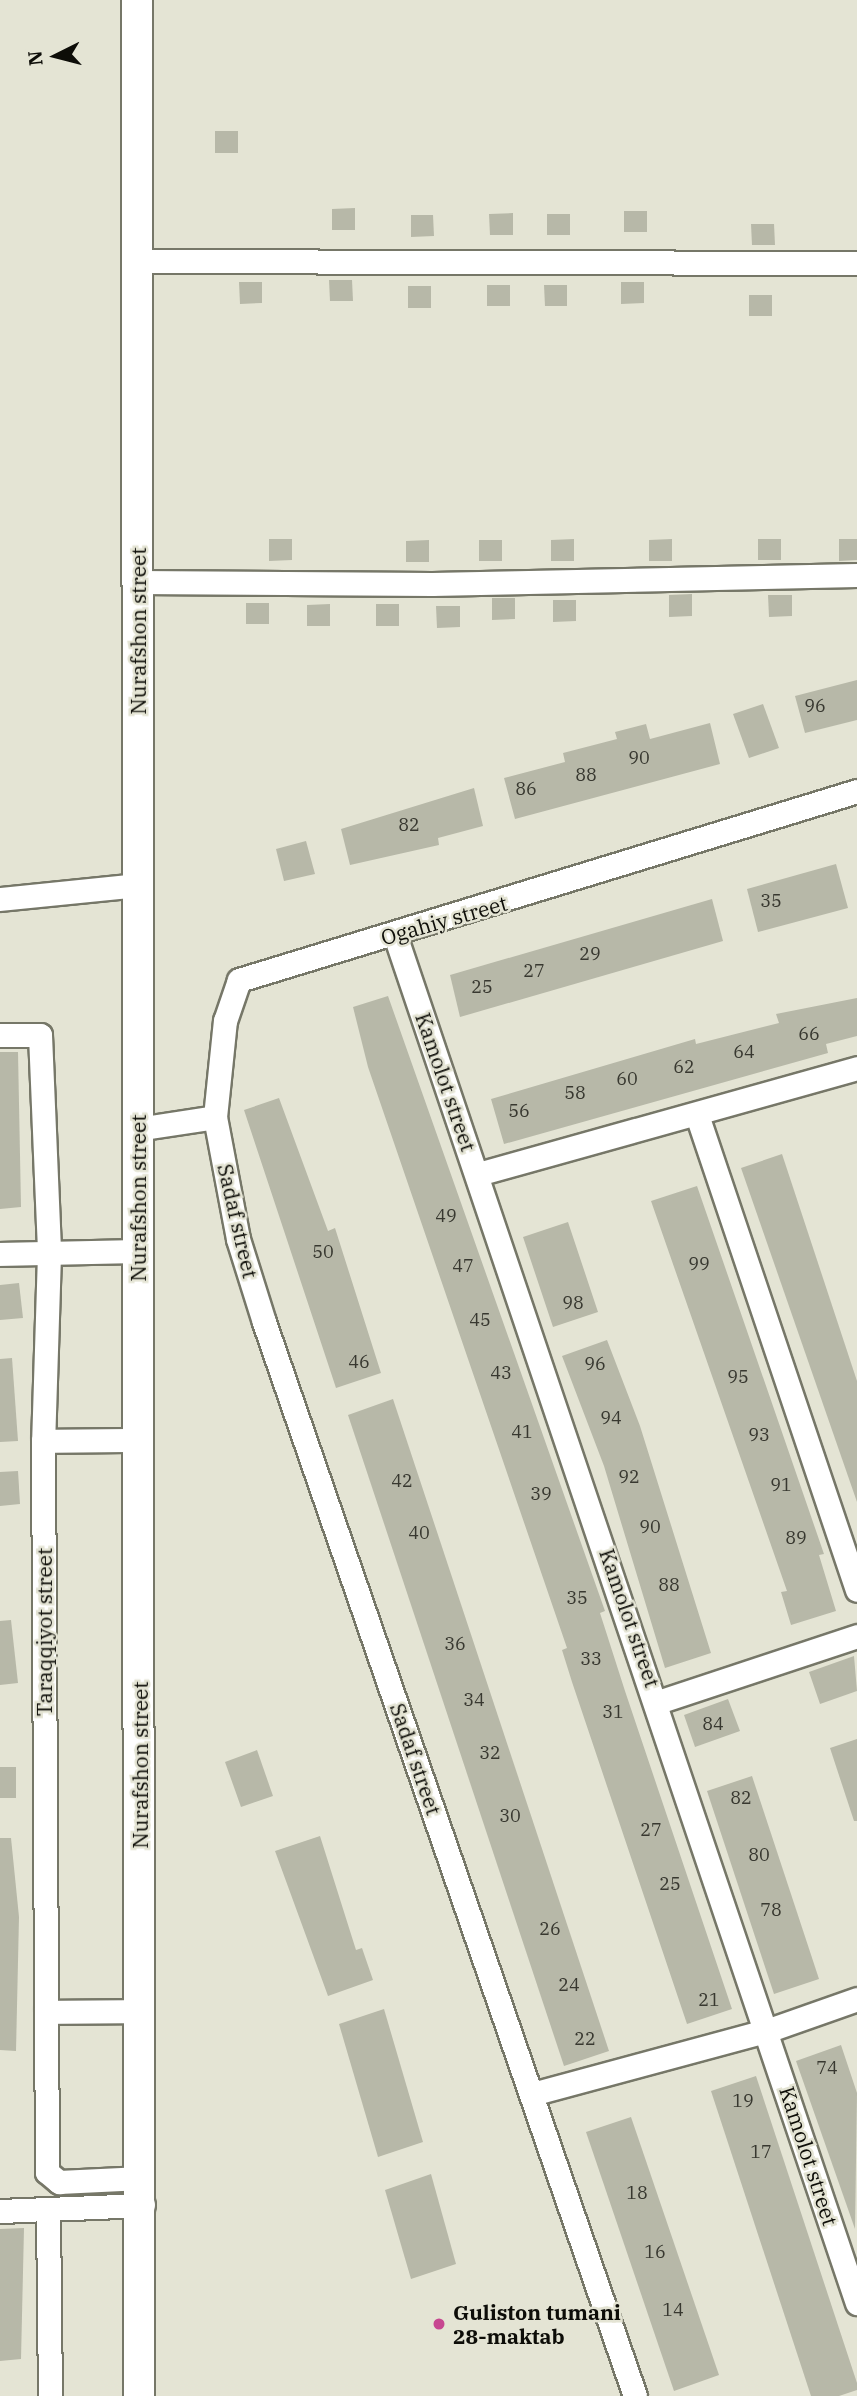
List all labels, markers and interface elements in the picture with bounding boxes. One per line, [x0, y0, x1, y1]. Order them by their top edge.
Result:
north arrow [21, 21, 91, 91]
text: N [22, 49, 48, 67]
street label: Nurafshon street [125, 547, 151, 715]
house number: 96 [804, 695, 826, 717]
house number: 90 [628, 747, 650, 769]
house number: 88 [575, 764, 597, 786]
house number: 86 [515, 778, 537, 800]
house number: 82 [398, 814, 420, 836]
street label: Ogahiy street [378, 890, 510, 950]
house number: 35 [760, 890, 782, 912]
house number: 29 [579, 943, 601, 965]
house number: 27 [523, 960, 545, 982]
house number: 25 [471, 976, 493, 998]
street label: Kamolot street [410, 1009, 482, 1155]
house number: 66 [798, 1023, 820, 1045]
house number: 64 [733, 1041, 755, 1063]
house number: 62 [673, 1056, 695, 1078]
house number: 60 [616, 1068, 638, 1090]
house number: 58 [564, 1082, 586, 1104]
house number: 56 [508, 1100, 530, 1122]
street label: Nurafshon street [125, 1114, 151, 1282]
street label: Sadaf street [213, 1161, 263, 1281]
house number: 49 [435, 1205, 457, 1227]
house number: 50 [312, 1241, 334, 1263]
house number: 99 [688, 1253, 710, 1275]
house number: 47 [452, 1255, 474, 1277]
house number: 98 [562, 1292, 584, 1314]
house number: 45 [469, 1309, 491, 1331]
house number: 46 [348, 1351, 370, 1373]
house number: 96 [584, 1353, 606, 1375]
house number: 43 [490, 1362, 512, 1384]
house number: 95 [727, 1366, 749, 1388]
house number: 94 [600, 1407, 622, 1429]
house number: 41 [511, 1421, 533, 1443]
house number: 93 [748, 1424, 770, 1446]
house number: 92 [618, 1466, 640, 1488]
house number: 42 [391, 1470, 413, 1492]
house number: 91 [770, 1474, 792, 1496]
house number: 39 [530, 1483, 552, 1505]
house number: 90 [639, 1516, 661, 1538]
house number: 40 [408, 1522, 430, 1544]
house number: 89 [785, 1527, 807, 1549]
street label: Kamolot street [594, 1545, 666, 1691]
street label: Taraqqiyot street [31, 1548, 57, 1716]
house number: 88 [658, 1574, 680, 1596]
house number: 35 [566, 1587, 588, 1609]
house number: 36 [444, 1633, 466, 1655]
house number: 33 [580, 1648, 602, 1670]
street label: Nurafshon street [127, 1681, 153, 1849]
house number: 34 [463, 1689, 485, 1711]
street label: Sadaf street [385, 1700, 447, 1818]
house number: 31 [602, 1701, 624, 1723]
house number: 84 [702, 1713, 724, 1735]
house number: 32 [479, 1742, 501, 1764]
house number: 82 [730, 1787, 752, 1809]
house number: 30 [499, 1805, 521, 1827]
house number: 27 [640, 1819, 662, 1841]
house number: 80 [748, 1844, 770, 1866]
house number: 25 [659, 1873, 681, 1895]
house number: 78 [760, 1899, 782, 1921]
house number: 26 [539, 1918, 561, 1940]
house number: 24 [558, 1974, 580, 1996]
house number: 21 [698, 1989, 720, 2011]
house number: 22 [574, 2028, 596, 2050]
house number: 74 [816, 2057, 838, 2079]
street label: Kamolot street [775, 2083, 843, 2229]
house number: 19 [732, 2090, 754, 2112]
house number: 17 [750, 2141, 772, 2163]
house number: 18 [626, 2182, 648, 2204]
house number: 16 [644, 2241, 666, 2263]
place label: Guliston tumani 28-maktab [453, 2299, 621, 2349]
house number: 14 [662, 2299, 684, 2321]
marker: Guliston tumani 28-maktab [431, 2316, 447, 2332]

